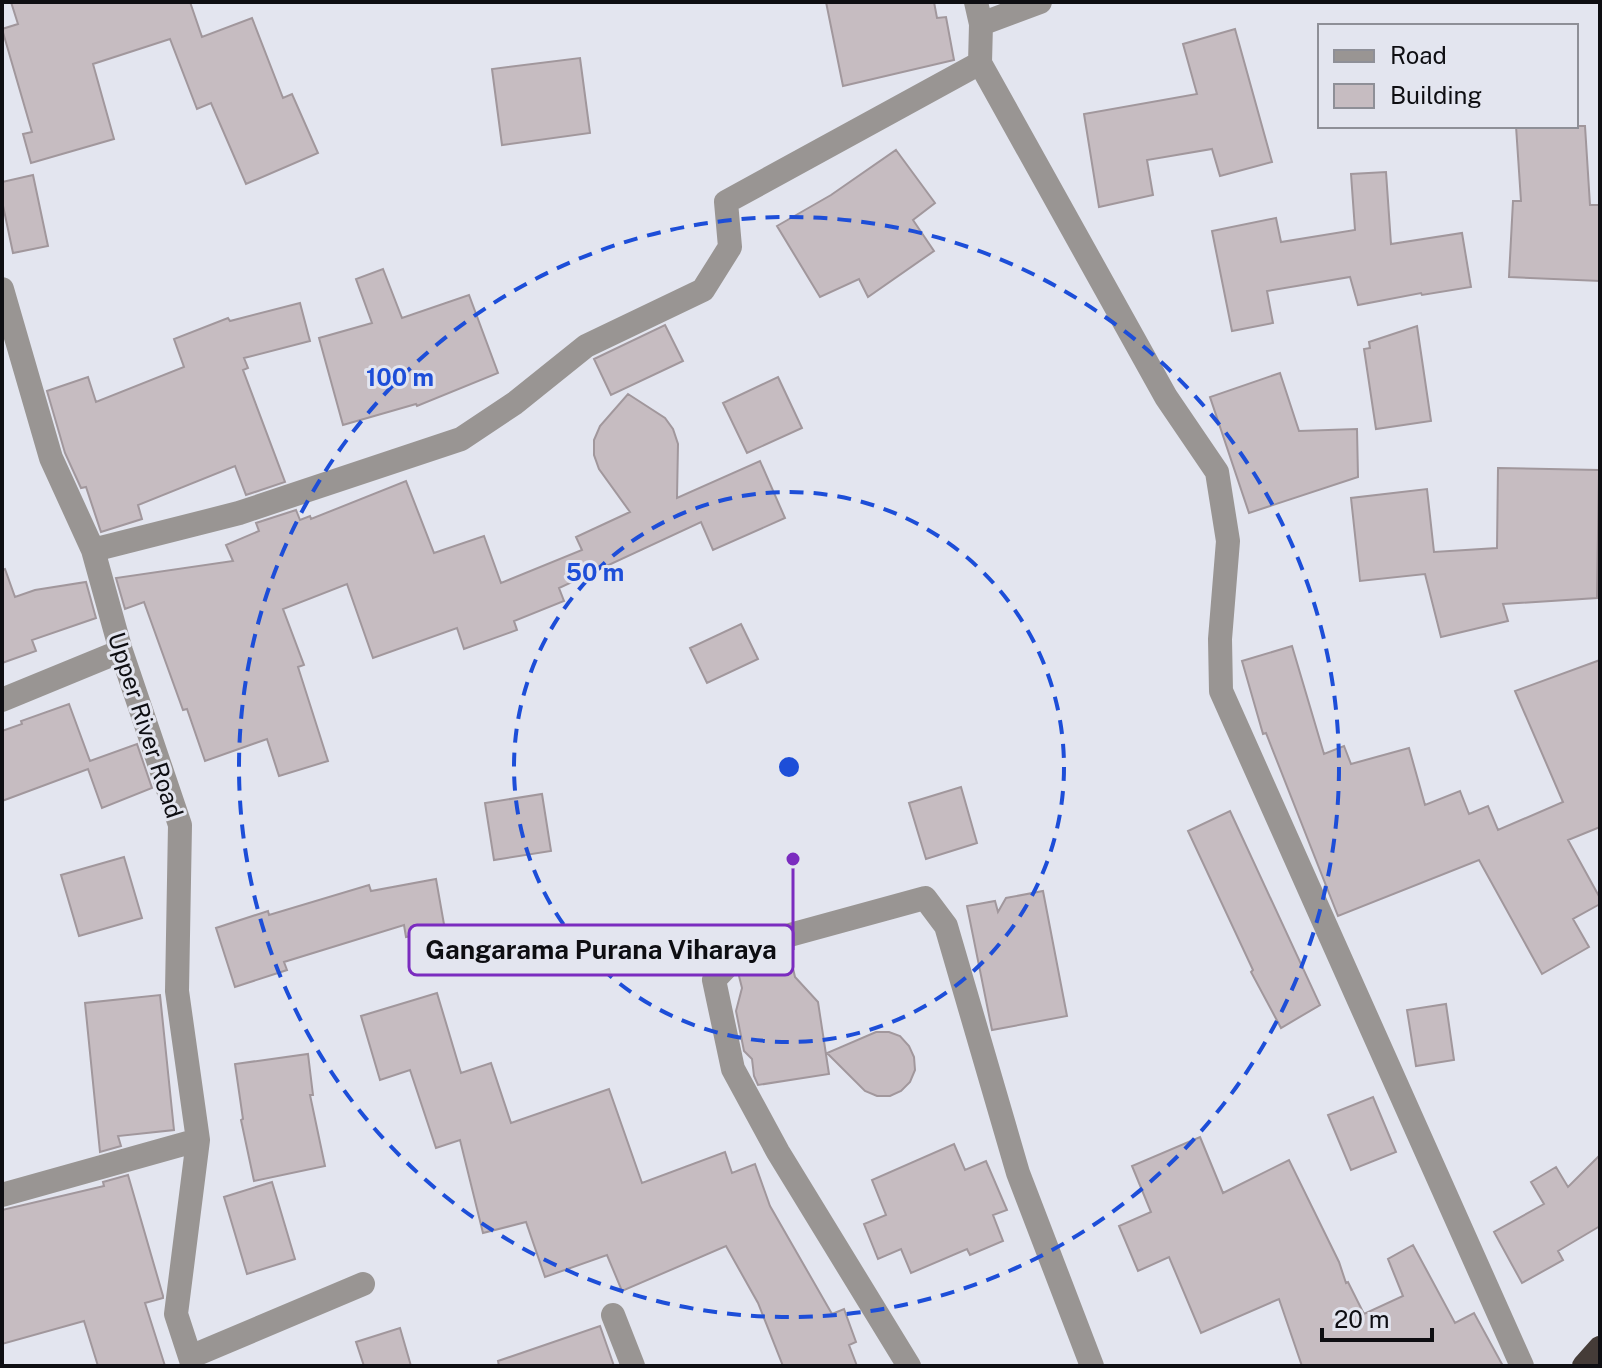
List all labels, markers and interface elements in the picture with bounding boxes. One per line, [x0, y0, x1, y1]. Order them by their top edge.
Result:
legend [1318, 24, 1578, 128]
text: Road [1390, 41, 1447, 69]
text: Building [1390, 81, 1482, 109]
text: 100 m [366, 363, 434, 391]
text: 50 m [566, 558, 624, 586]
street label: Upper River Road [103, 629, 189, 821]
centre of rings [775, 753, 803, 781]
callout: Gangarama Purana Viharaya [409, 925, 793, 975]
text: Gangarama Purana Viharaya [425, 934, 777, 965]
scale bar [1322, 1292, 1432, 1342]
text: 20 m [1334, 1305, 1390, 1333]

